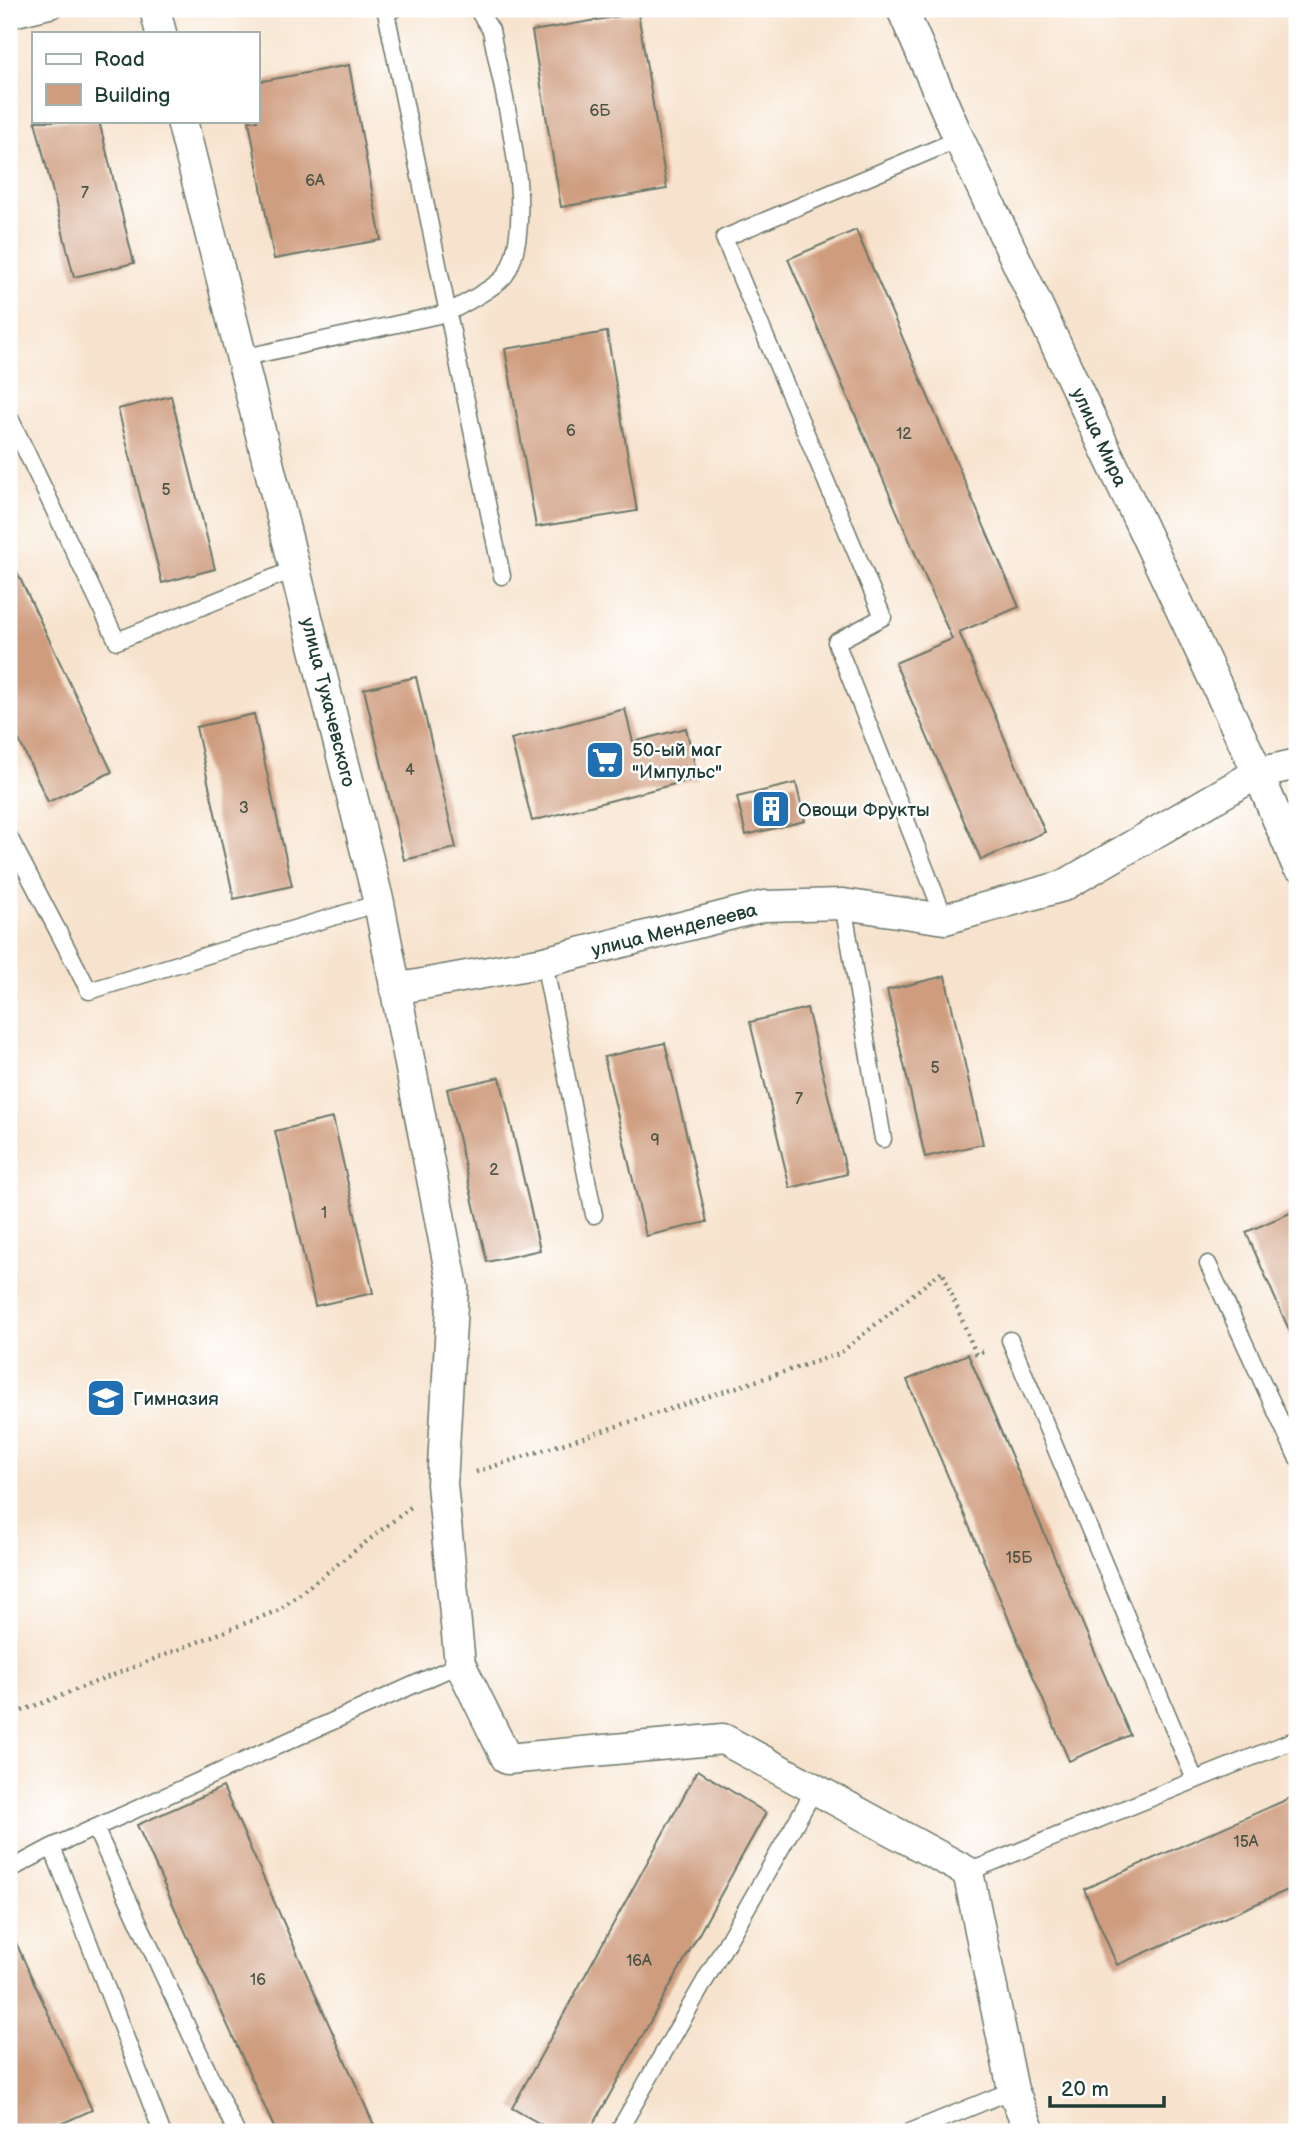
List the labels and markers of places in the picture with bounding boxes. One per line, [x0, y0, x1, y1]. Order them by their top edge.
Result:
supermarket icon: 50-ый маг "Импульс" [584, 739, 626, 781]
place label: 50-ый маг "Импульс" [632, 739, 722, 784]
building icon: Овощи Фрукты [750, 788, 792, 830]
place label: Овощи Фрукты [798, 799, 930, 822]
school or university icon: Гимназия [85, 1377, 127, 1419]
place label: Гимназия [133, 1388, 219, 1411]

